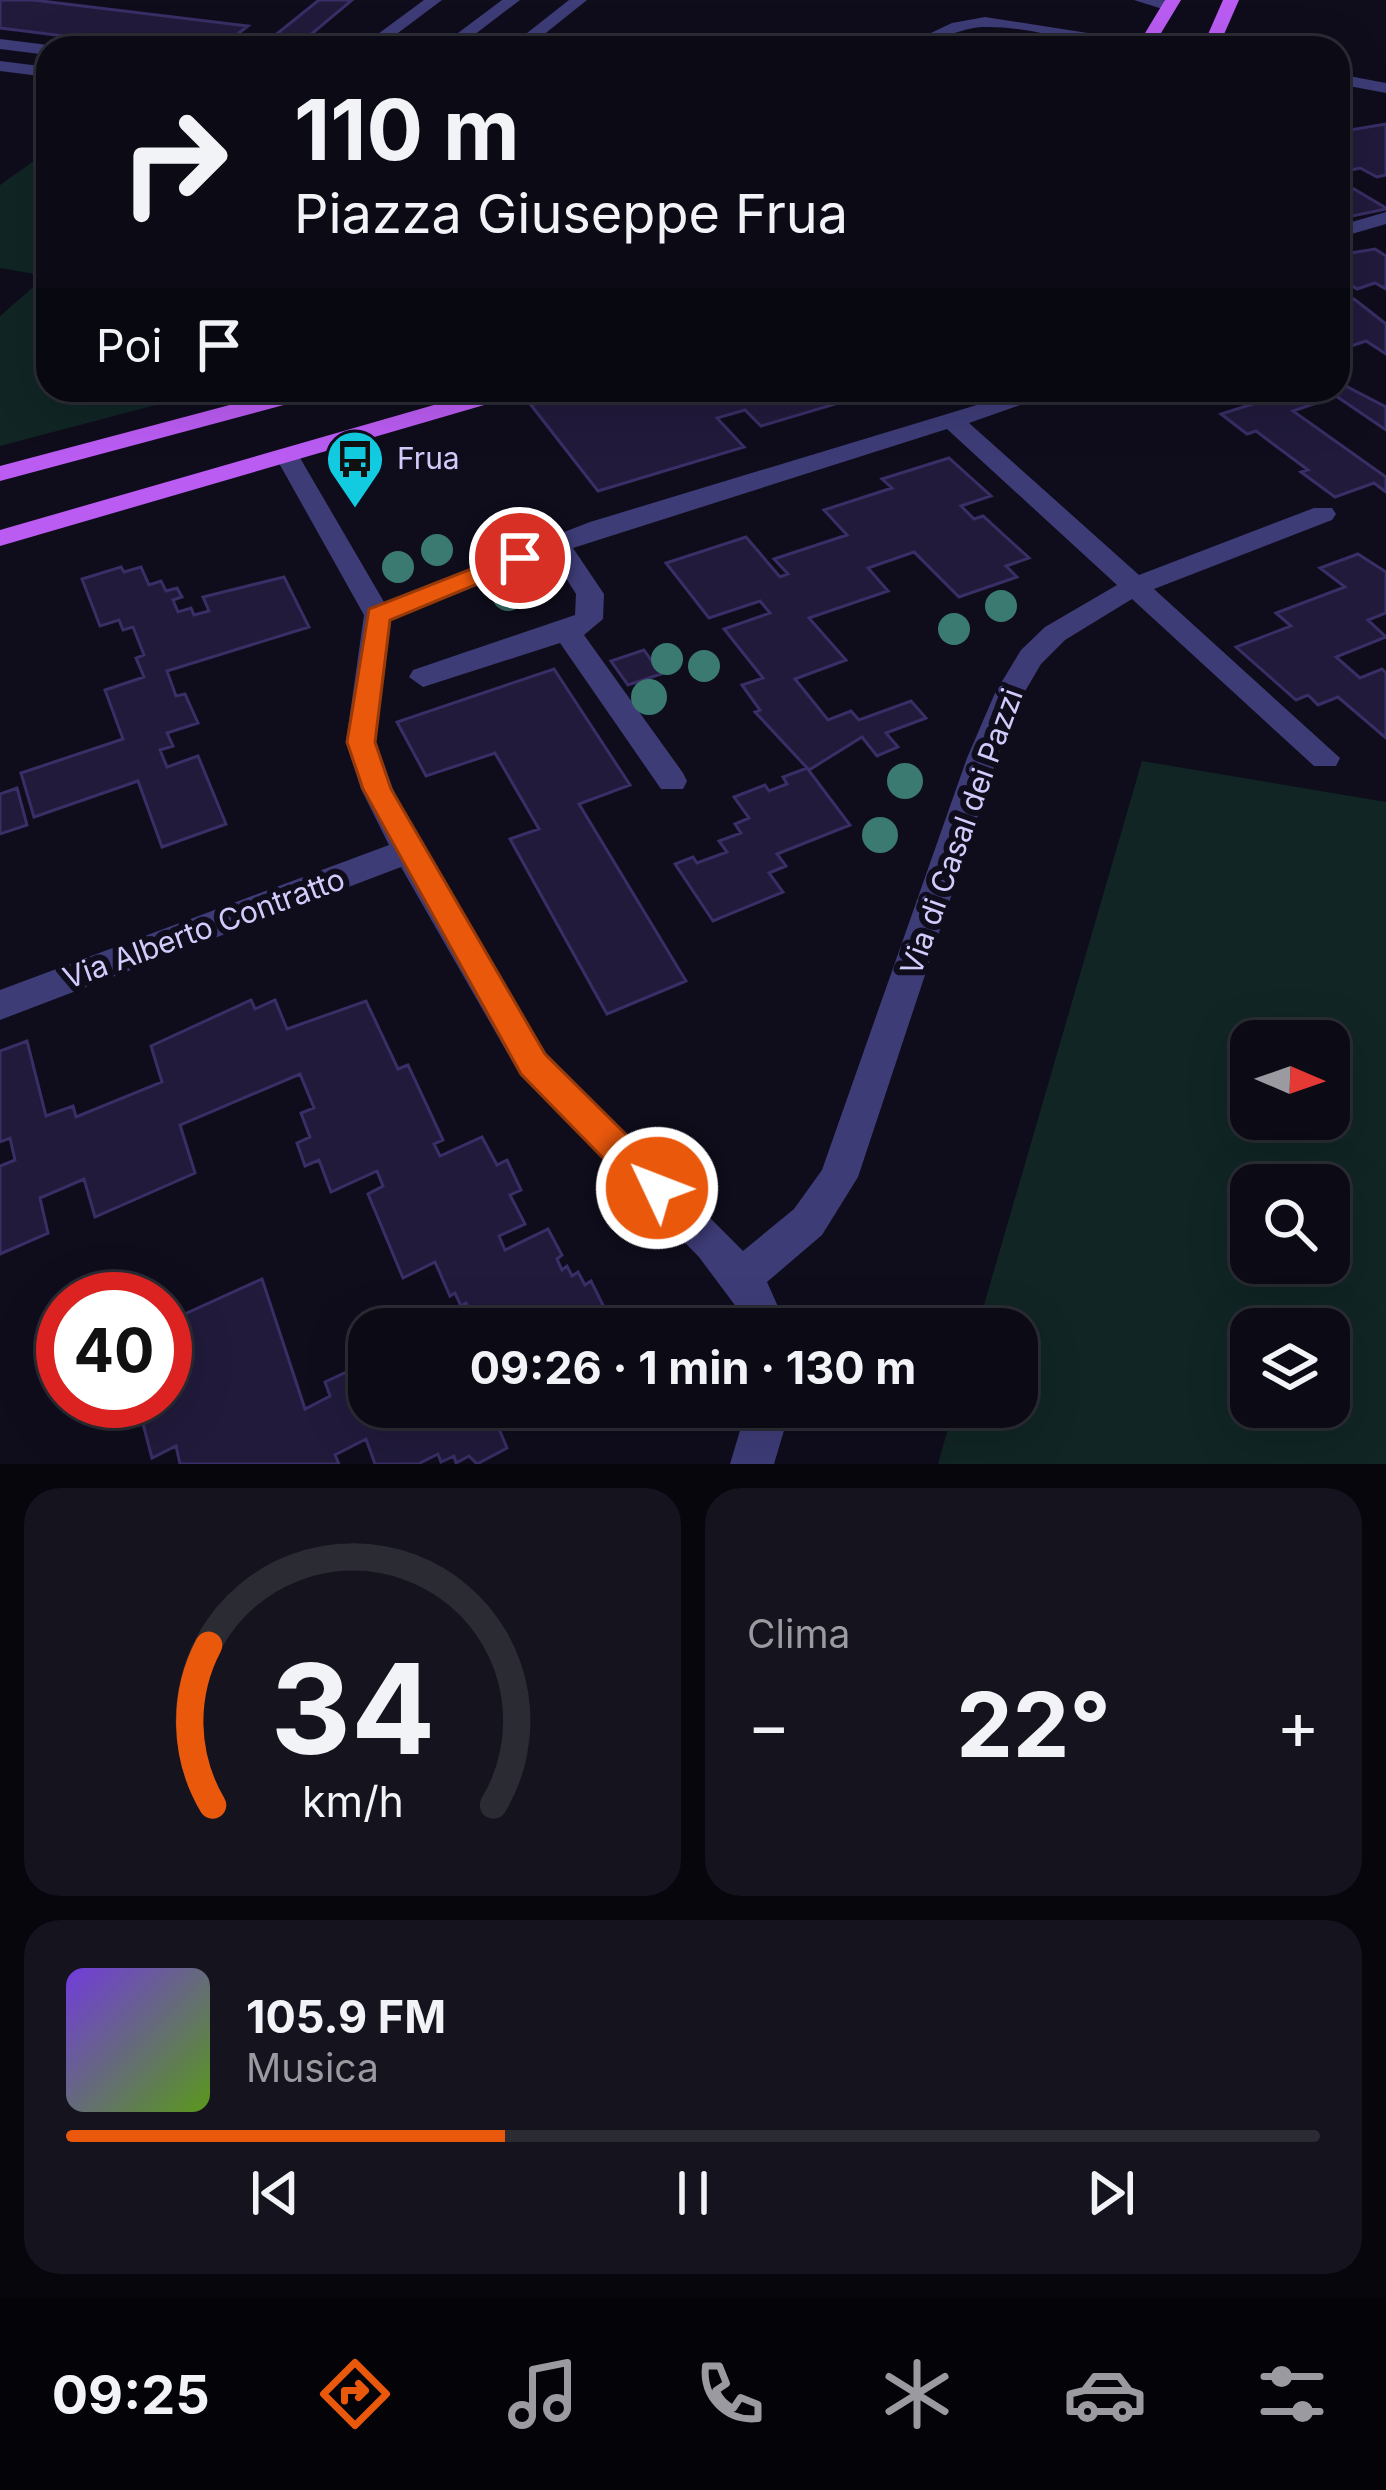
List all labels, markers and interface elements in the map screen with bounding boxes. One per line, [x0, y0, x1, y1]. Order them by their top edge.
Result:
text: 110 m [294, 79, 520, 180]
icon: right [96, 84, 252, 240]
text: Piazza Giuseppe Frua [294, 181, 848, 246]
icon: arrive [186, 312, 252, 378]
text: Poi [96, 318, 162, 373]
bus stop icon: Frua [324, 428, 386, 510]
place label: Frua [397, 440, 460, 476]
pin [469, 507, 571, 609]
icon: arrive [487, 525, 553, 591]
street label: Via di Casal dei Pazzi [892, 683, 1030, 980]
street label: Via Alberto Contratto [58, 860, 349, 996]
north arrow [1230, 1020, 1350, 1140]
map controls [1230, 1020, 1350, 1428]
position arrow [594, 1125, 720, 1251]
button: search [1230, 1164, 1350, 1284]
speed limit sign: 40 [36, 1272, 192, 1428]
button: layers [1230, 1308, 1350, 1428]
text: 09:26 · 1 min · 130 m [470, 1340, 916, 1395]
text: Clima [747, 1610, 850, 1657]
text: 34 [270, 1633, 435, 1784]
text: 22° [956, 1670, 1111, 1779]
text: − [747, 1685, 791, 1765]
text: + [1276, 1685, 1320, 1765]
text: km/h [302, 1775, 403, 1827]
text: 105.9 FM [246, 1989, 446, 2044]
text: Musica [246, 2044, 379, 2091]
icon: previous [242, 2160, 308, 2226]
icon: pause [660, 2160, 726, 2226]
icon: next [1078, 2160, 1144, 2226]
icon: directions [313, 2352, 397, 2436]
icon: music [501, 2352, 585, 2436]
icon: phone [688, 2352, 772, 2436]
icon: climate [875, 2352, 959, 2436]
icon: car [1063, 2352, 1147, 2436]
icon: filters [1250, 2352, 1334, 2436]
text: 09:25 [52, 2362, 210, 2427]

